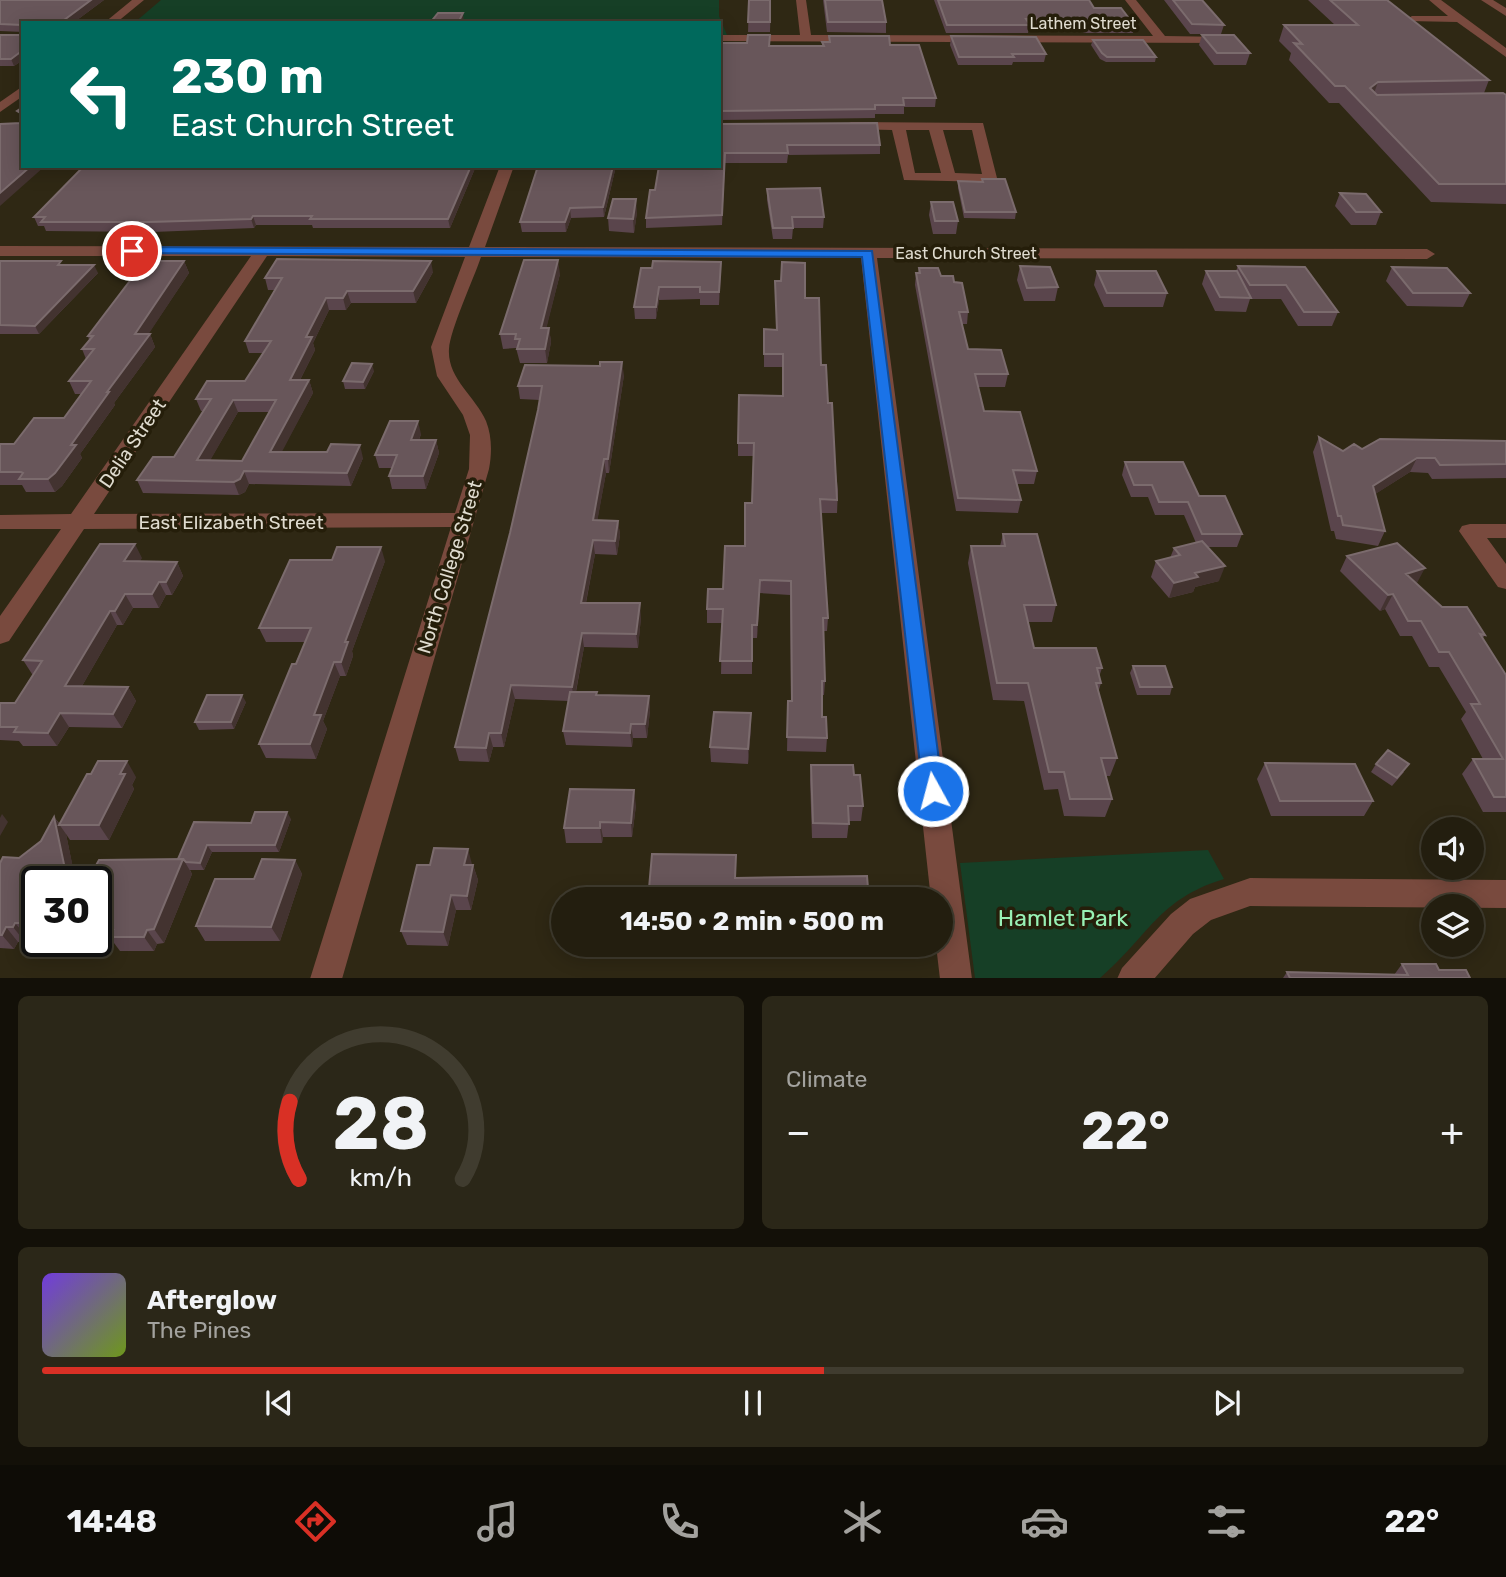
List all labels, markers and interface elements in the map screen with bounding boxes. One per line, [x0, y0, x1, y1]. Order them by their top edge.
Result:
street label: Lathem Street [1029, 14, 1137, 33]
text: 230 m [171, 47, 324, 105]
icon: left [56, 49, 147, 140]
text: East Church Street [171, 106, 454, 144]
pin [102, 221, 162, 281]
icon: arrive [113, 232, 151, 270]
street label: East Church Street [895, 244, 1037, 263]
street label: Delia Street [94, 394, 171, 492]
street label: North College Street [412, 477, 487, 657]
street label: East Elizabeth Street [138, 511, 324, 534]
position arrow [896, 754, 970, 828]
map controls [1421, 817, 1484, 957]
button: sound [1421, 817, 1484, 880]
speed limit sign: 30 [21, 866, 112, 957]
button: layers [1421, 894, 1484, 957]
park label: Hamlet Park [998, 904, 1128, 932]
text: 14:50 · 2 min · 500 m [620, 906, 884, 937]
text: Climate [786, 1065, 867, 1093]
text: 28 [333, 1081, 429, 1167]
text: 22° [1081, 1100, 1170, 1162]
text: − [786, 1109, 811, 1155]
text: + [1440, 1109, 1464, 1155]
text: km/h [350, 1162, 412, 1191]
text: Afterglow [147, 1285, 277, 1316]
text: The Pines [147, 1316, 251, 1344]
icon: previous [260, 1384, 298, 1422]
icon: pause [734, 1384, 772, 1422]
icon: next [1208, 1384, 1246, 1422]
icon: directions [291, 1497, 340, 1546]
icon: music [473, 1497, 522, 1546]
icon: phone [655, 1497, 704, 1546]
icon: climate [838, 1497, 887, 1546]
icon: car [1020, 1497, 1069, 1546]
icon: filters [1202, 1497, 1251, 1546]
text: 14:48 [67, 1502, 157, 1540]
text: 22° [1384, 1502, 1439, 1540]

